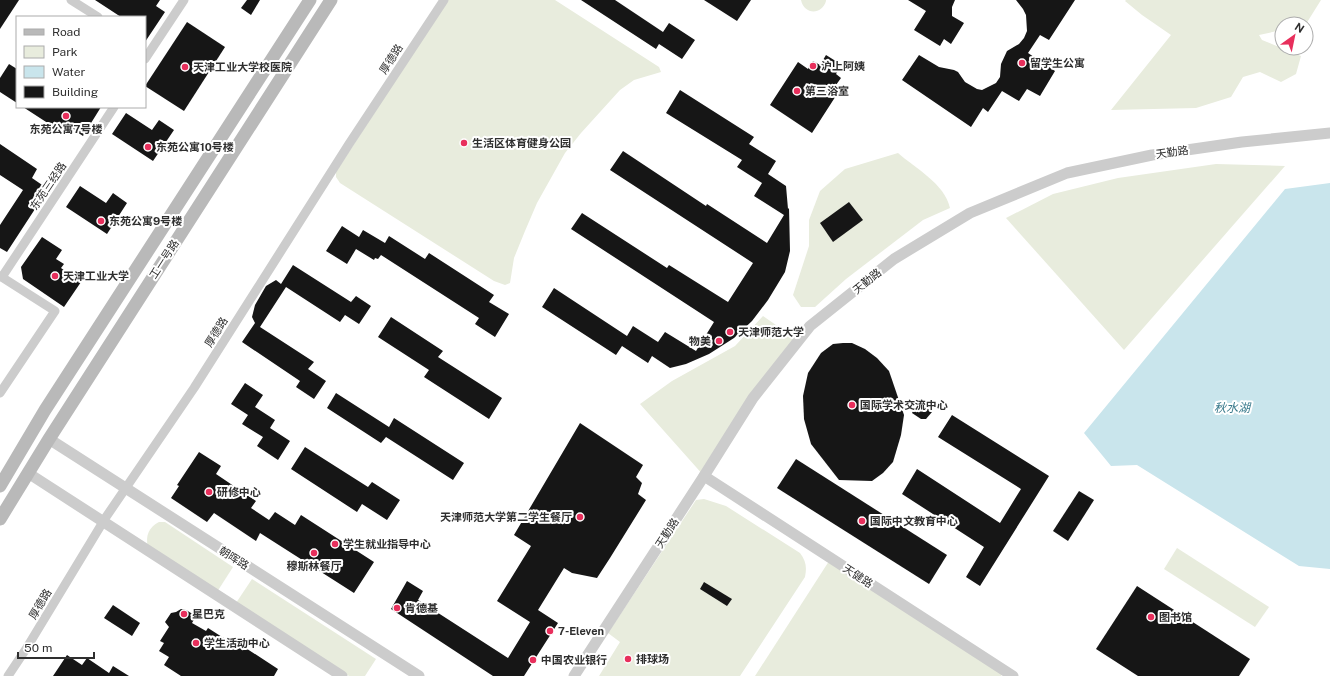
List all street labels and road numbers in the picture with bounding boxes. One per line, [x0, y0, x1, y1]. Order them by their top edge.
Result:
street label: 厚德路 [377, 42, 405, 76]
street label: 天勤路 [1155, 144, 1189, 160]
street label: 东苑三经路 [28, 160, 68, 212]
street label: 工一号路 [147, 237, 181, 281]
street label: 天勤路 [850, 266, 884, 296]
street label: 厚德路 [202, 315, 230, 349]
street label: 天勤路 [653, 516, 681, 550]
street label: 朝晖路 [217, 544, 251, 572]
street label: 天健路 [841, 562, 875, 590]
street label: 厚德路 [26, 587, 54, 621]

